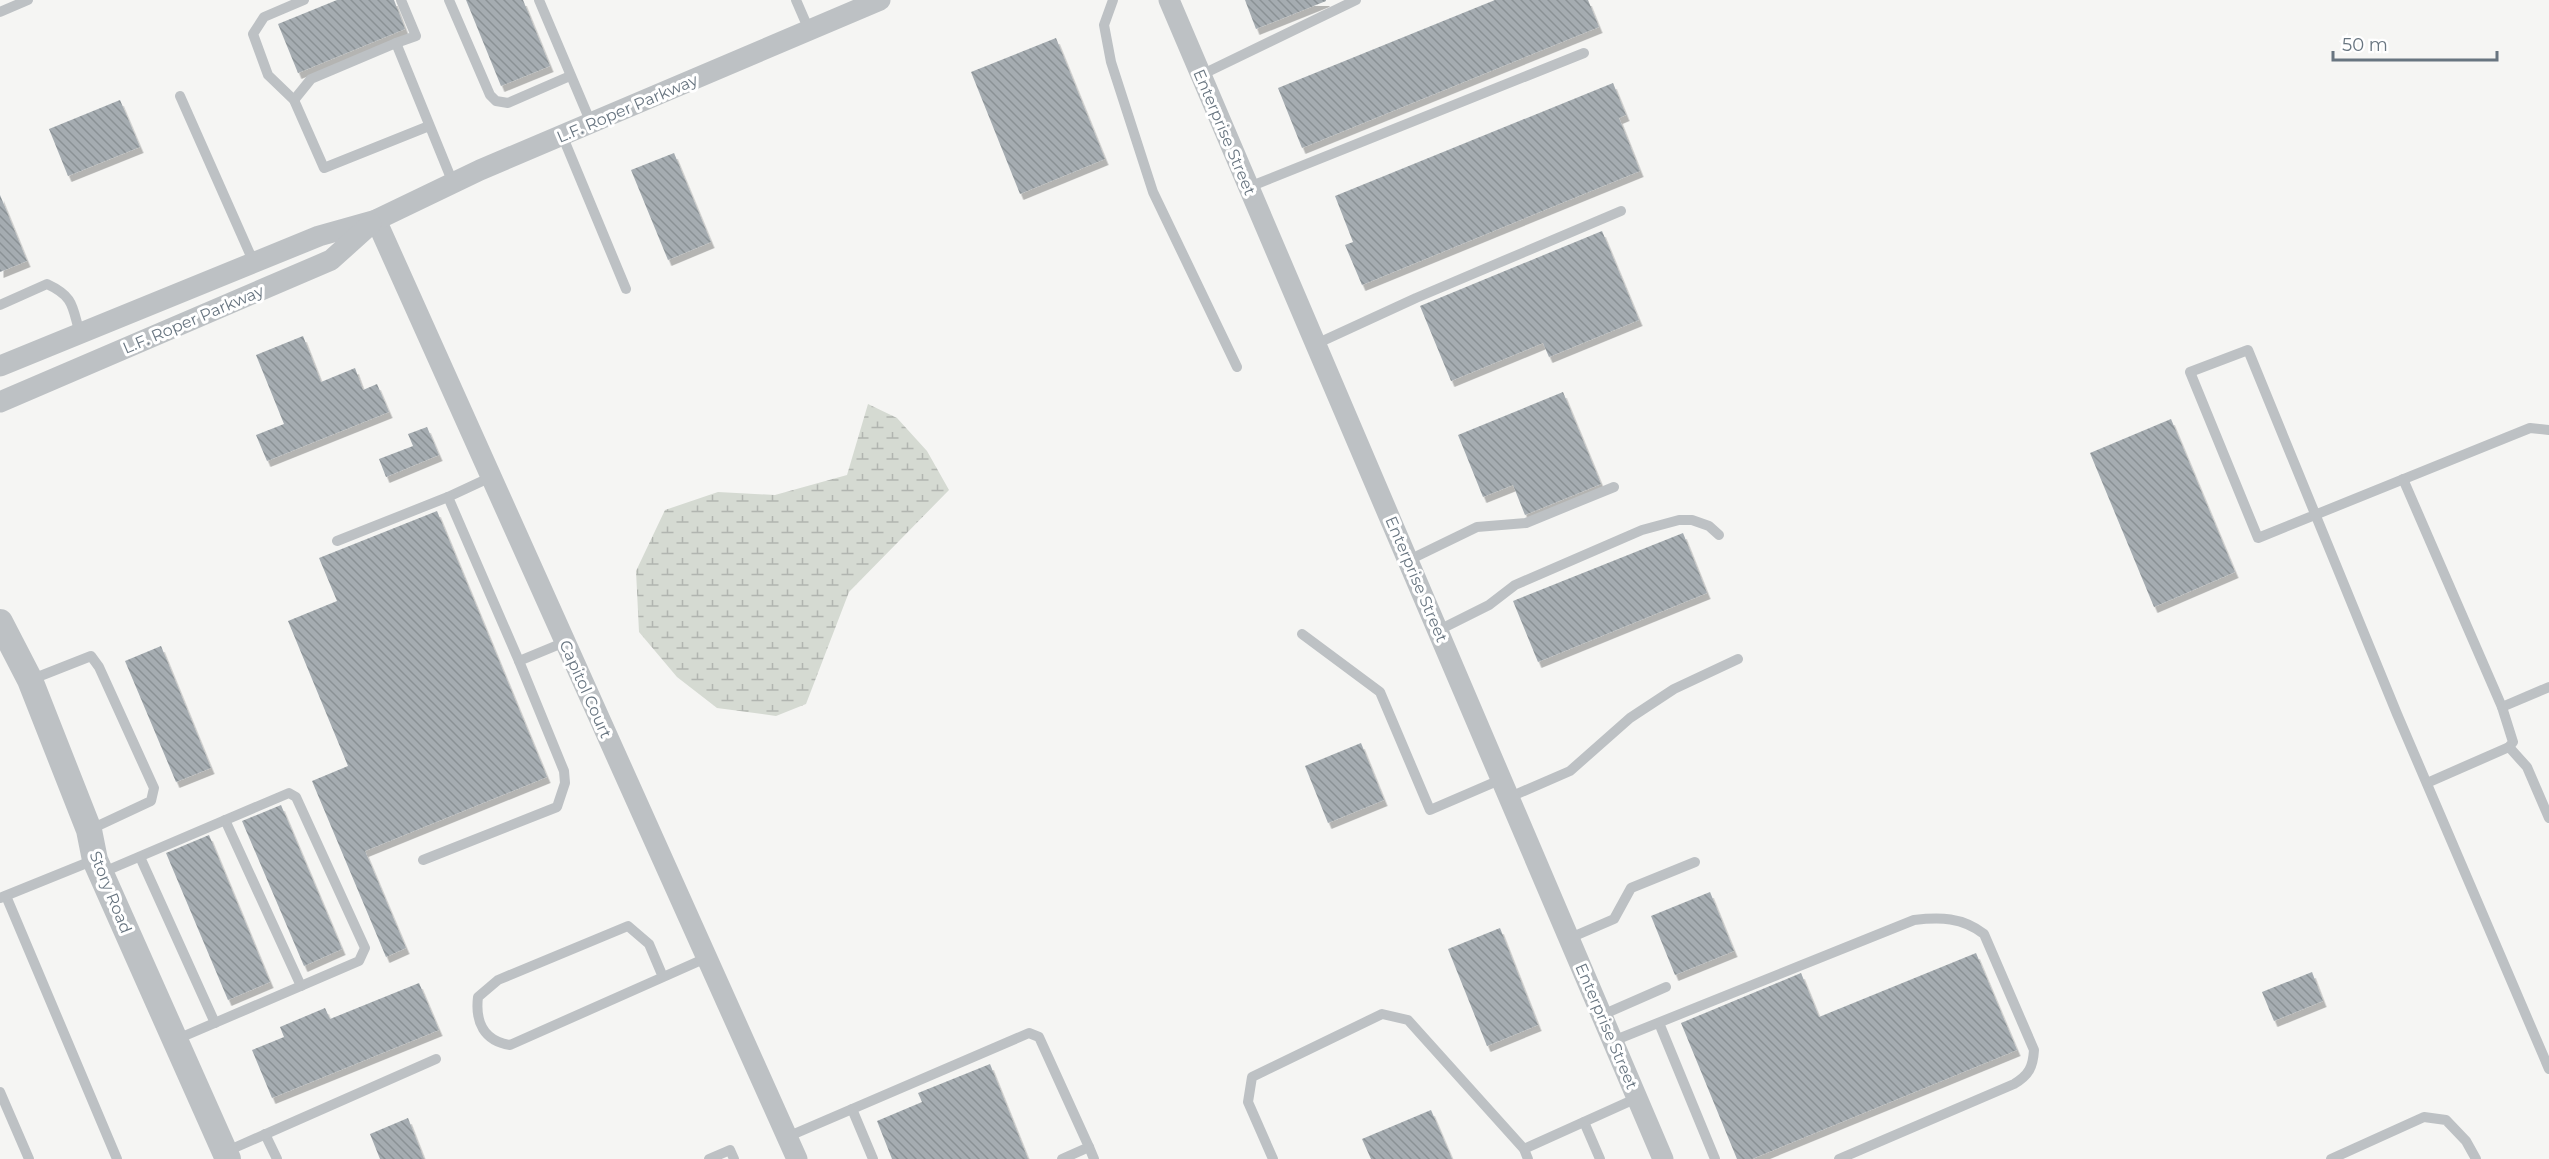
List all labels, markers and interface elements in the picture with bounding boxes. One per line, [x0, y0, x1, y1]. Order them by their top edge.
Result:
scale bar [2333, 24, 2496, 62]
text: 50 m [2342, 34, 2388, 56]
street label: Enterprise Street [1189, 66, 1260, 199]
street label: L.F. Roper Parkway [554, 70, 701, 147]
street label: L.F. Roper Parkway [120, 281, 267, 358]
street label: Enterprise Street [1381, 513, 1452, 646]
street label: Capitol Court [555, 637, 616, 742]
street label: Story Road [85, 848, 136, 936]
street label: Enterprise Street [1571, 960, 1642, 1093]

